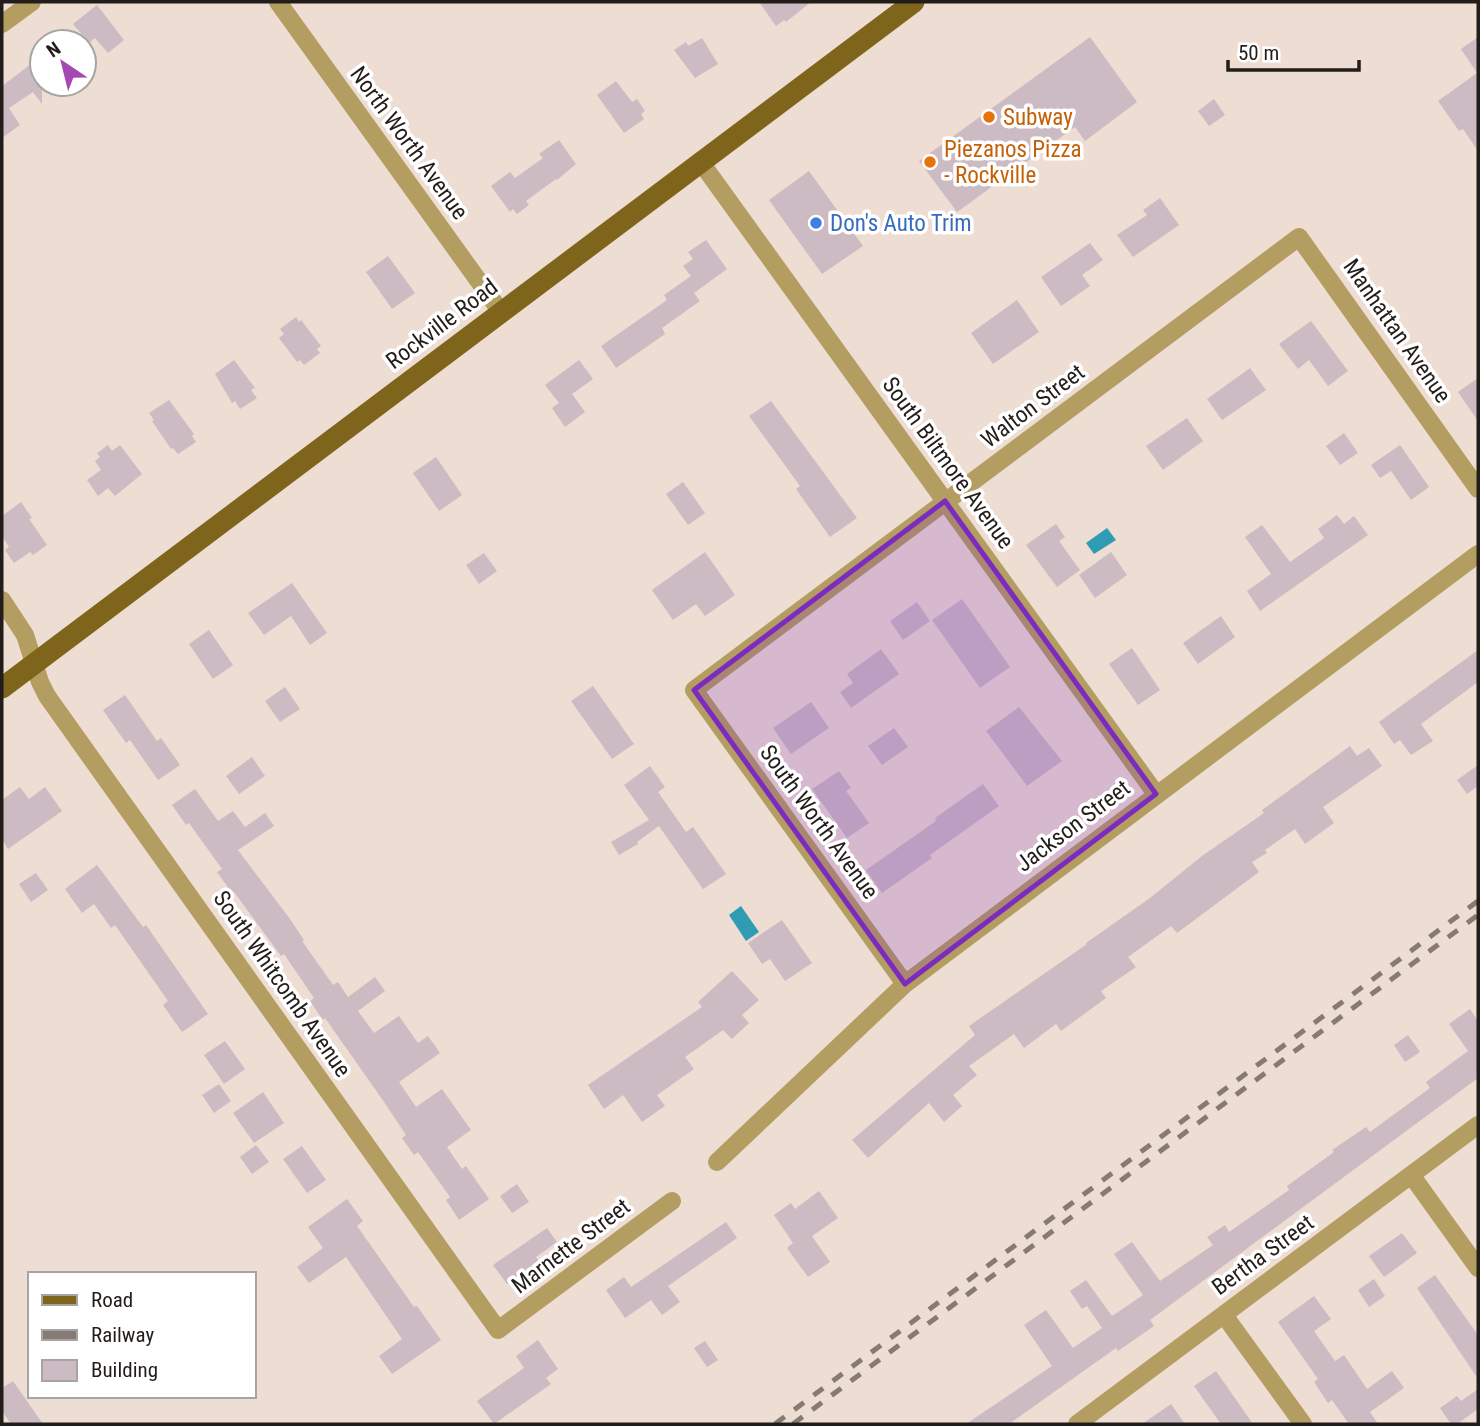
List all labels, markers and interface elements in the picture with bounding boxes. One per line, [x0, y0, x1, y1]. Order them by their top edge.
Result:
north arrow [28, 28, 98, 98]
scale bar [1228, 28, 1359, 72]
text: N [42, 37, 65, 62]
text: 50 m [1238, 41, 1279, 65]
street label: North Worth Avenue [345, 61, 473, 225]
place label: Subway [1003, 104, 1073, 131]
marker: Subway [981, 109, 997, 125]
place label: Piezanos Pizza - Rockville [944, 136, 1082, 189]
marker: Piezanos Pizza - Rockville [922, 154, 938, 170]
place label: Don's Auto Trim [830, 210, 971, 237]
marker: Don's Auto Trim [808, 215, 824, 231]
street label: Manhattan Avenue [1337, 254, 1457, 408]
street label: Rockville Road [381, 273, 503, 375]
street label: Walton Street [976, 359, 1090, 453]
street label: South Biltmore Avenue [877, 372, 1019, 554]
street label: South Worth Avenue [754, 740, 884, 904]
street label: Jackson Street [1011, 774, 1135, 878]
street label: South Whitcomb Avenue [208, 886, 356, 1082]
street label: Marnette Street [507, 1193, 635, 1299]
street label: Bertha Street [1207, 1209, 1319, 1301]
legend [28, 1272, 256, 1398]
text: Road [91, 1288, 133, 1312]
text: Railway [91, 1323, 154, 1347]
text: Building [91, 1358, 158, 1382]

